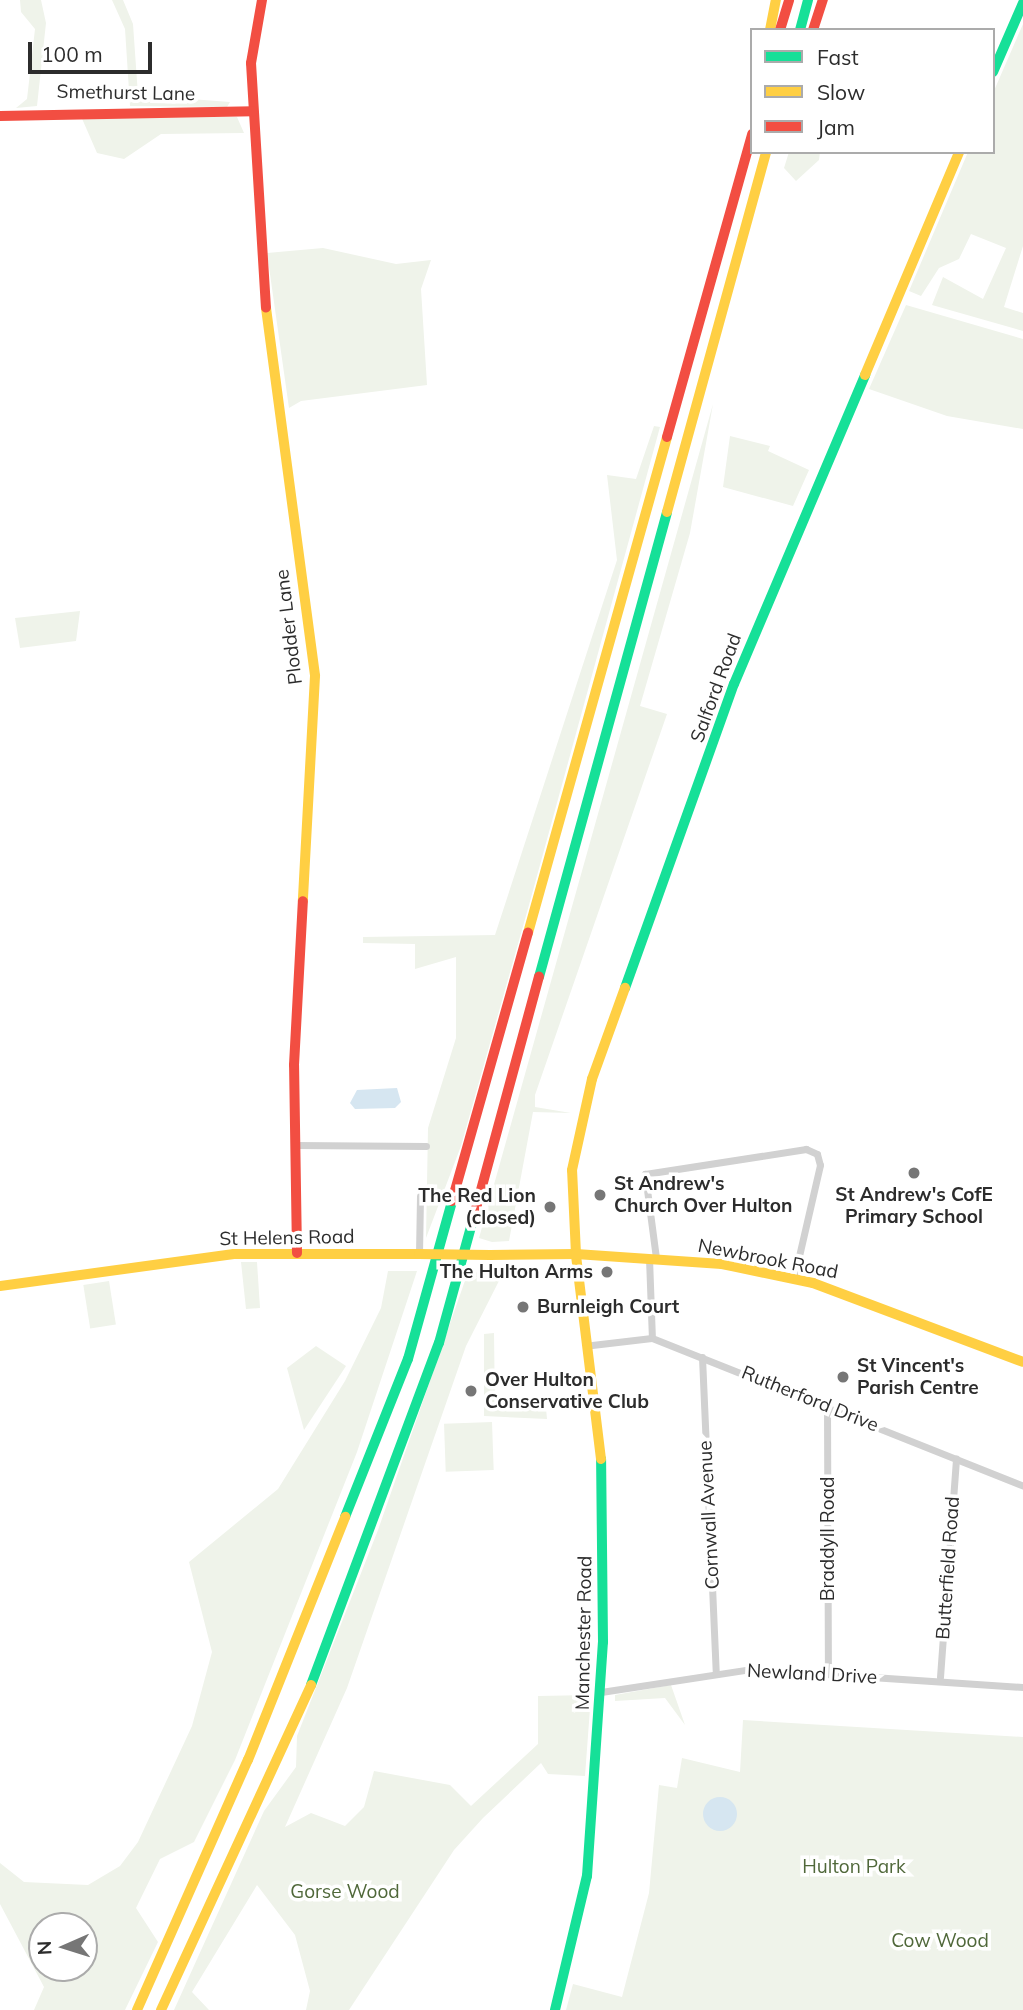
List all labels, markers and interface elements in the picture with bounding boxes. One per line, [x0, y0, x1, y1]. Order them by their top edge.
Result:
scale bar [32, 28, 156, 72]
legend [750, 28, 995, 154]
text: 100 m [41, 41, 103, 67]
text: Fast [817, 44, 859, 70]
text: Slow [817, 79, 865, 105]
street label: Smethurst Lane [57, 80, 195, 106]
text: Jam [817, 114, 855, 140]
street label: Plodder Lane [271, 568, 307, 686]
street label: Salford Road [686, 630, 746, 746]
marker: St Andrew's CofE Primary School [906, 1165, 922, 1181]
place label: St Andrew's Church Over Hulton [614, 1173, 792, 1217]
place label: St Andrew's CofE Primary School [835, 1184, 993, 1228]
place label: The Red Lion (closed) [418, 1185, 536, 1229]
marker: St Andrew's Church Over Hulton [592, 1187, 608, 1203]
marker: The Red Lion (closed) [542, 1199, 558, 1215]
street label: St Helens Road [219, 1225, 355, 1251]
street label: Newbrook Road [696, 1234, 840, 1284]
place label: The Hulton Arms [440, 1261, 593, 1283]
marker: The Hulton Arms [599, 1264, 615, 1280]
place label: Burnleigh Court [537, 1296, 679, 1318]
marker: Burnleigh Court [515, 1299, 531, 1315]
place label: St Vincent's Parish Centre [857, 1355, 979, 1399]
street label: Rutherford Drive [738, 1361, 882, 1437]
place label: Over Hulton Conservative Club [485, 1369, 649, 1413]
marker: St Vincent's Parish Centre [835, 1369, 851, 1385]
marker: Over Hulton Conservative Club [463, 1383, 479, 1399]
street label: Cornwall Avenue [694, 1440, 724, 1590]
street label: Braddyll Road [817, 1477, 839, 1601]
street label: Butterfield Road [932, 1496, 964, 1640]
street label: Manchester Road [571, 1556, 597, 1710]
street label: Newland Drive [746, 1659, 878, 1689]
park label: Hulton Park [802, 1856, 906, 1878]
park label: Gorse Wood [290, 1881, 400, 1903]
north arrow [28, 1912, 98, 1982]
park label: Cow Wood [891, 1930, 989, 1952]
text: N [32, 1940, 56, 1956]

